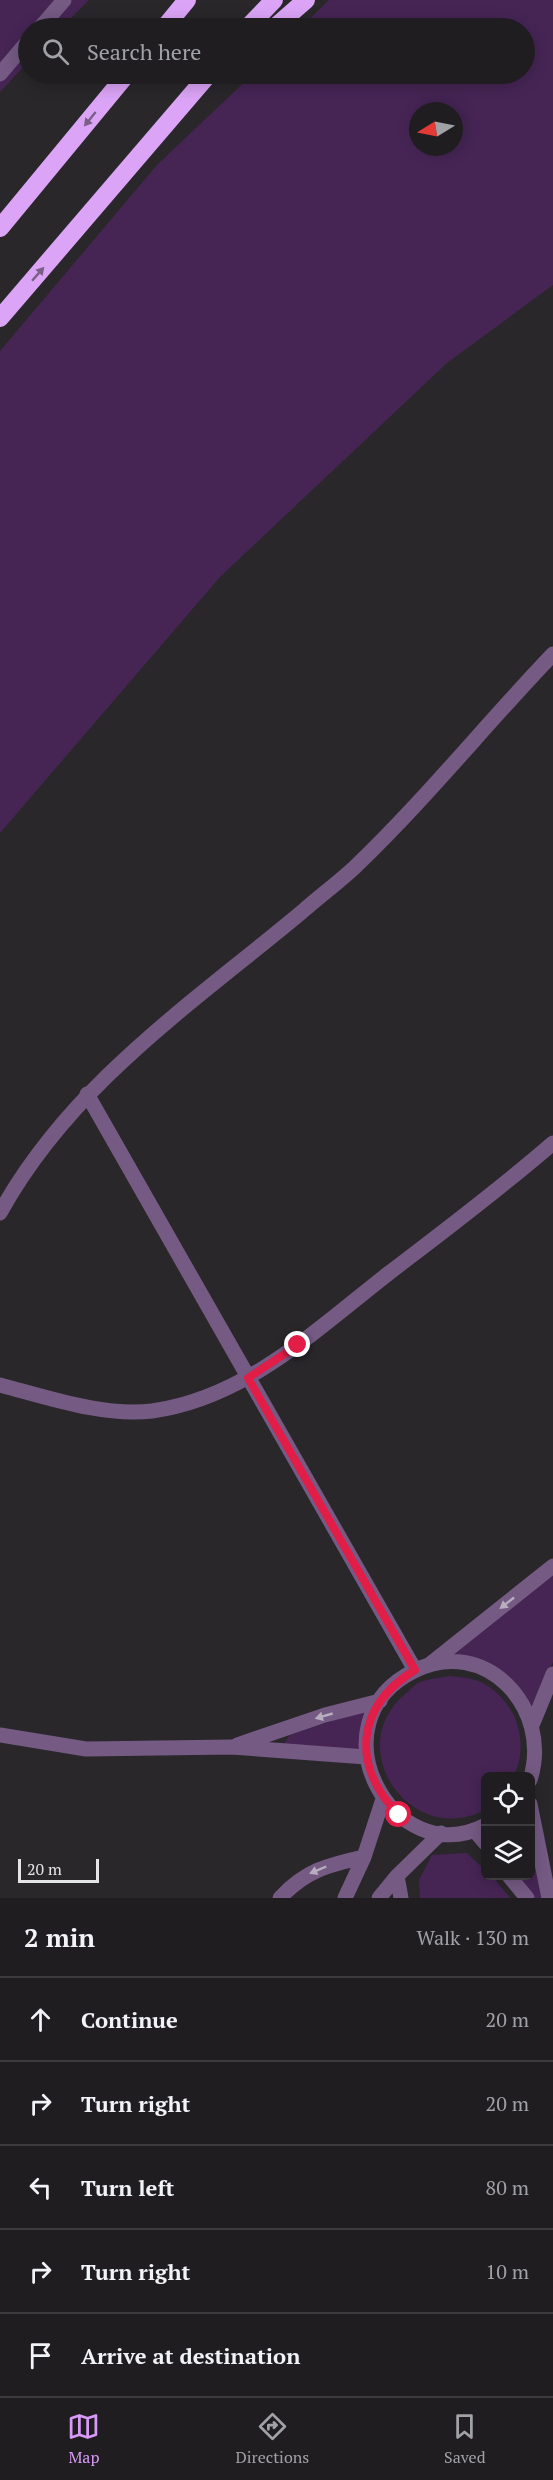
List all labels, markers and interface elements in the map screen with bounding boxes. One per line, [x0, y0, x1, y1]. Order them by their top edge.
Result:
search box [18, 18, 535, 84]
icon: search [39, 35, 72, 68]
text: Search here [87, 37, 201, 66]
north arrow [409, 102, 463, 156]
one-way arrow [84, 111, 97, 126]
one-way arrow [31, 267, 44, 282]
route end [284, 1331, 310, 1357]
one-way arrow [499, 1596, 515, 1609]
one-way arrow [315, 1712, 333, 1721]
map controls [481, 1772, 535, 1880]
button: locate [481, 1772, 535, 1826]
route start [385, 1801, 411, 1827]
button: layers [481, 1826, 535, 1880]
scale bar [18, 1856, 99, 1884]
text: 20 m [27, 1858, 62, 1880]
one-way arrow [309, 1866, 327, 1875]
text: 2 min [24, 1920, 95, 1954]
text: Walk · 130 m [417, 1924, 529, 1951]
icon: ahead [24, 2003, 57, 2036]
text: Continue [81, 2005, 178, 2034]
text: 20 m [486, 2006, 529, 2033]
icon: right [24, 2087, 57, 2120]
text: Turn right [81, 2089, 190, 2118]
text: 20 m [486, 2090, 529, 2117]
icon: left [24, 2171, 57, 2204]
text: Turn left [81, 2173, 174, 2202]
text: 80 m [486, 2174, 529, 2201]
icon: right [24, 2255, 57, 2288]
text: Turn right [81, 2257, 190, 2286]
text: 10 m [486, 2258, 529, 2285]
icon: arrive [24, 2339, 57, 2372]
text: Arrive at destination [81, 2341, 300, 2370]
tab: Map [67, 2410, 100, 2468]
tab: Directions [235, 2410, 309, 2468]
tab: Saved [444, 2410, 486, 2468]

